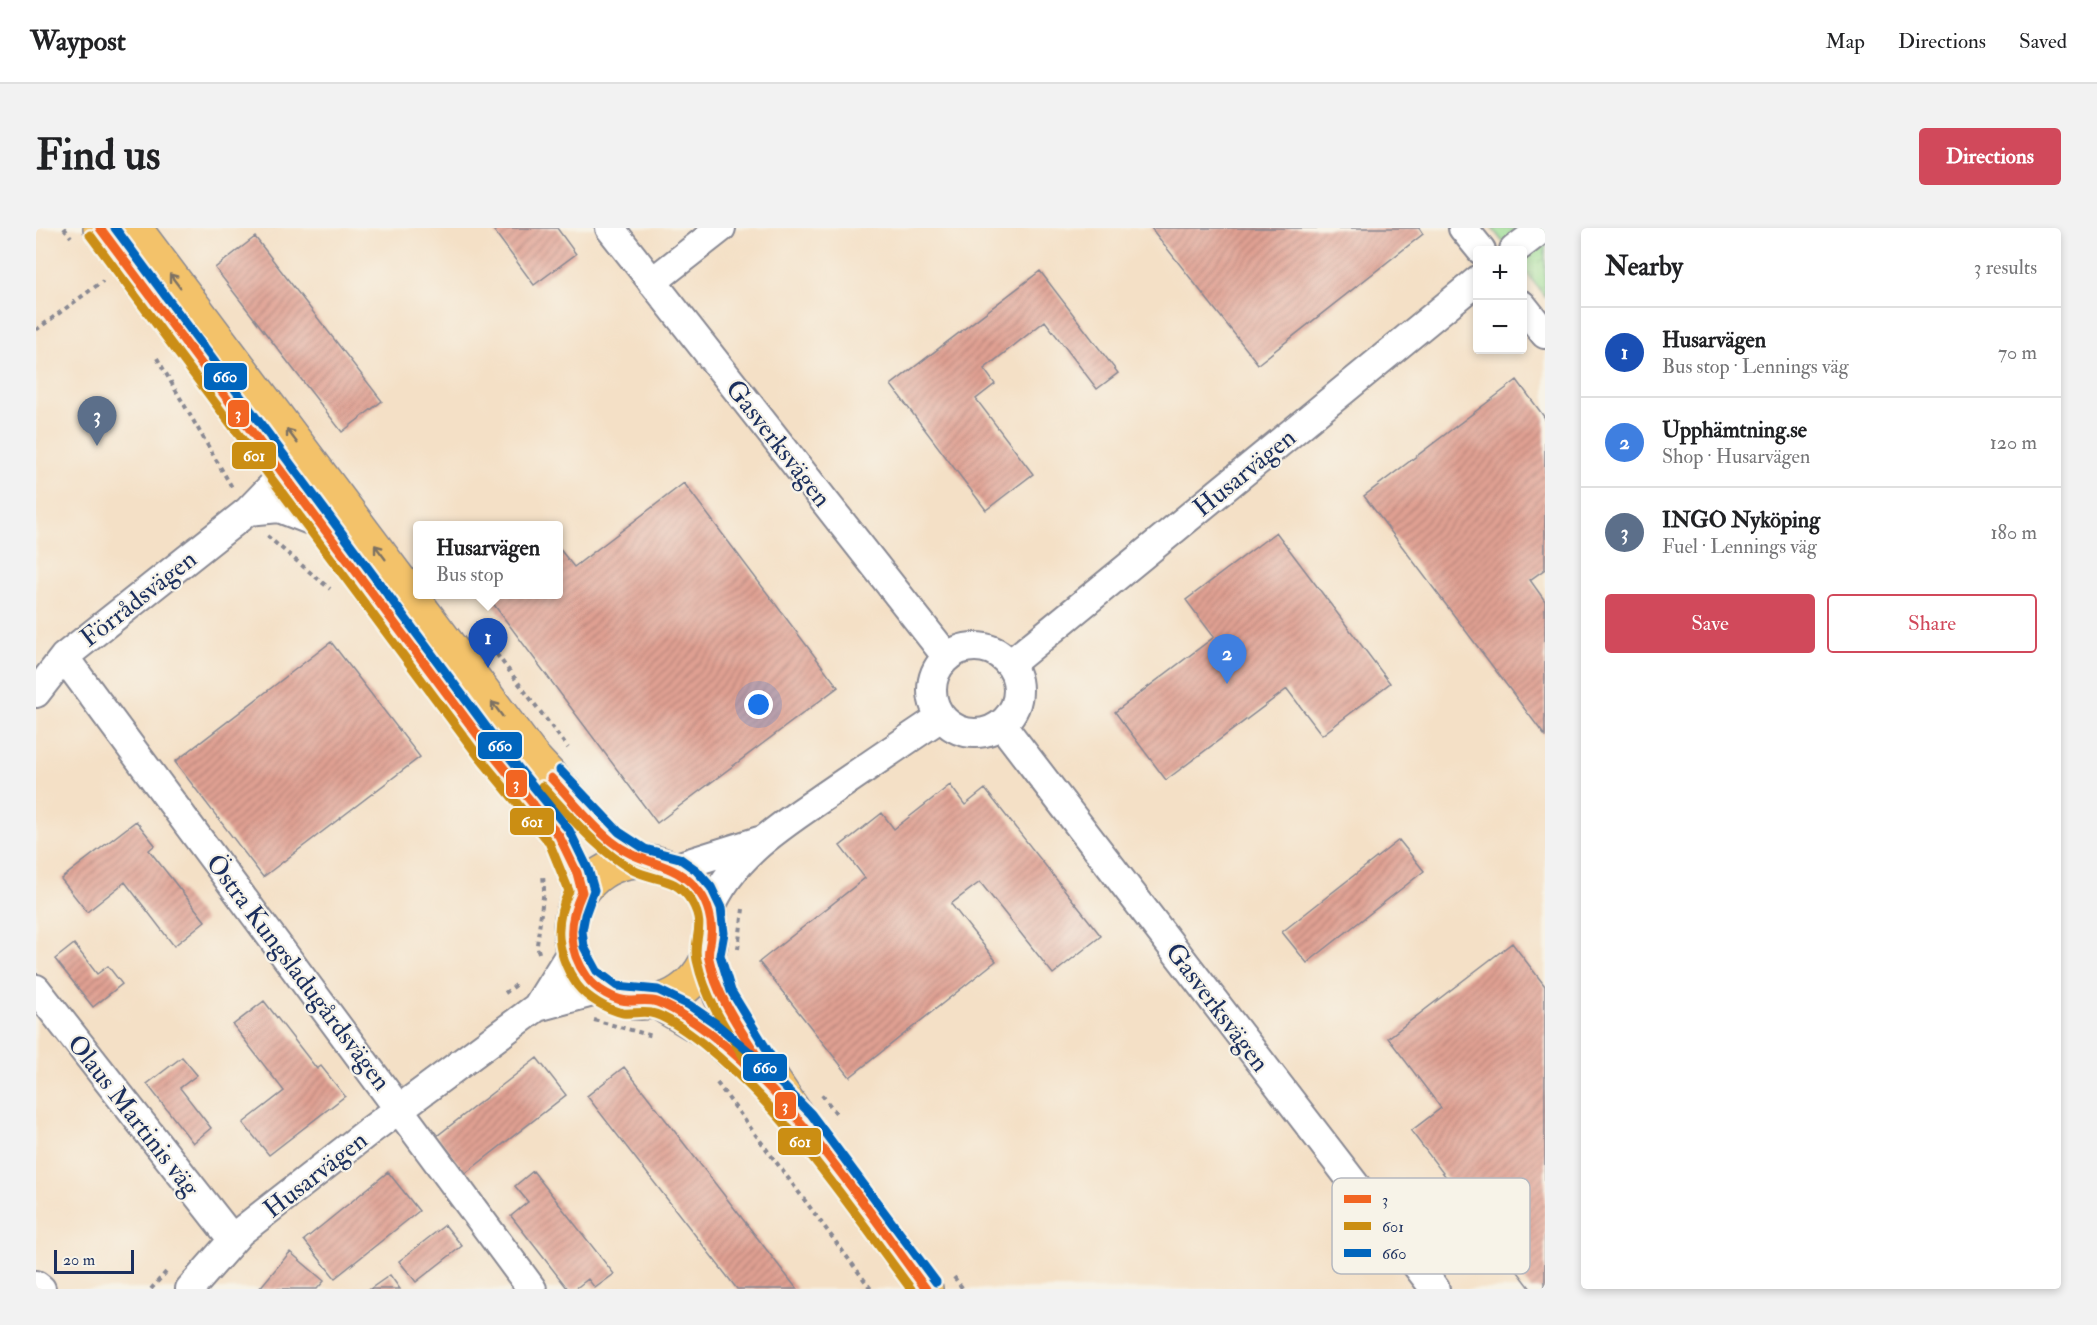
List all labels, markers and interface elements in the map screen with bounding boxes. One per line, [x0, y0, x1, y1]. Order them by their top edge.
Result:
text: Waypost [30, 24, 126, 59]
text: Map [1825, 28, 1865, 55]
text: Directions [1898, 28, 1986, 55]
text: Saved [2019, 28, 2067, 55]
button: Directions [1919, 128, 2061, 185]
text: Find us [36, 130, 160, 182]
map controls [1473, 246, 1527, 354]
button: + [1473, 246, 1527, 300]
text: Nearby [1605, 251, 1683, 283]
text: 3 results [1974, 255, 2037, 280]
one-way arrow [168, 273, 181, 289]
button: − [1473, 300, 1527, 354]
text: Husarvägen [1662, 326, 1766, 354]
text: 1 [1621, 340, 1628, 365]
text: 70 m [1998, 340, 2037, 365]
text: Bus stop · Lennings väg [1662, 354, 1848, 379]
line badge: 660 [203, 362, 248, 391]
text: 660 [213, 367, 237, 387]
street label: Gasverksvägen [719, 374, 838, 514]
pin: 3 [78, 396, 116, 446]
line badge: 3 [227, 399, 250, 428]
text: 3 [235, 404, 241, 424]
text: Upphämtning.se [1662, 416, 1807, 444]
street label: Husarvägen [1187, 422, 1302, 524]
one-way arrow [286, 428, 299, 444]
text: 2 [1619, 430, 1630, 455]
text: 120 m [1990, 430, 2037, 455]
line badge: 601 [231, 441, 277, 470]
text: Shop · Husarvägen [1662, 444, 1810, 469]
text: 601 [243, 446, 265, 466]
text: INGO Nyköping [1662, 506, 1820, 534]
text: 3 [1621, 520, 1628, 545]
text: 180 m [1990, 520, 2037, 545]
popup [413, 521, 563, 599]
text: Husarvägen [436, 534, 540, 562]
text: Fuel · Lennings väg [1662, 534, 1817, 559]
street label: Förrådsvägen [74, 543, 203, 654]
one-way arrow [374, 545, 386, 561]
text: Bus stop [436, 562, 504, 587]
button: Save [1605, 594, 1815, 653]
button: Share [1827, 594, 2037, 653]
pin: 1 [468, 618, 508, 668]
pin: 2 [1208, 634, 1246, 684]
your location [744, 690, 773, 719]
one-way arrow [490, 701, 503, 717]
line badge: 660 [477, 731, 523, 760]
text: 660 [488, 736, 512, 756]
line badge: 3 [505, 769, 528, 798]
text: 3 [513, 774, 519, 794]
line badge: 601 [509, 807, 555, 836]
text: 601 [521, 812, 543, 832]
street label: Östra Kungsladugårdsvägen [199, 847, 398, 1097]
street label: Gasverksvägen [1158, 937, 1276, 1078]
street label: Olaus Martinis väg [60, 1028, 207, 1204]
line badge: 660 [742, 1053, 788, 1082]
text: 660 [753, 1058, 777, 1078]
line badge: 3 [774, 1091, 797, 1120]
text: 3 [782, 1096, 788, 1116]
street label: Husarvägen [257, 1124, 374, 1225]
line badge: 601 [777, 1127, 822, 1156]
text: 601 [789, 1132, 811, 1152]
legend [1332, 1178, 1530, 1274]
text: 3 [1382, 1190, 1388, 1210]
text: 601 [1382, 1217, 1404, 1237]
text: 660 [1382, 1244, 1406, 1264]
scale bar [54, 1247, 134, 1274]
text: 20 m [63, 1250, 95, 1270]

